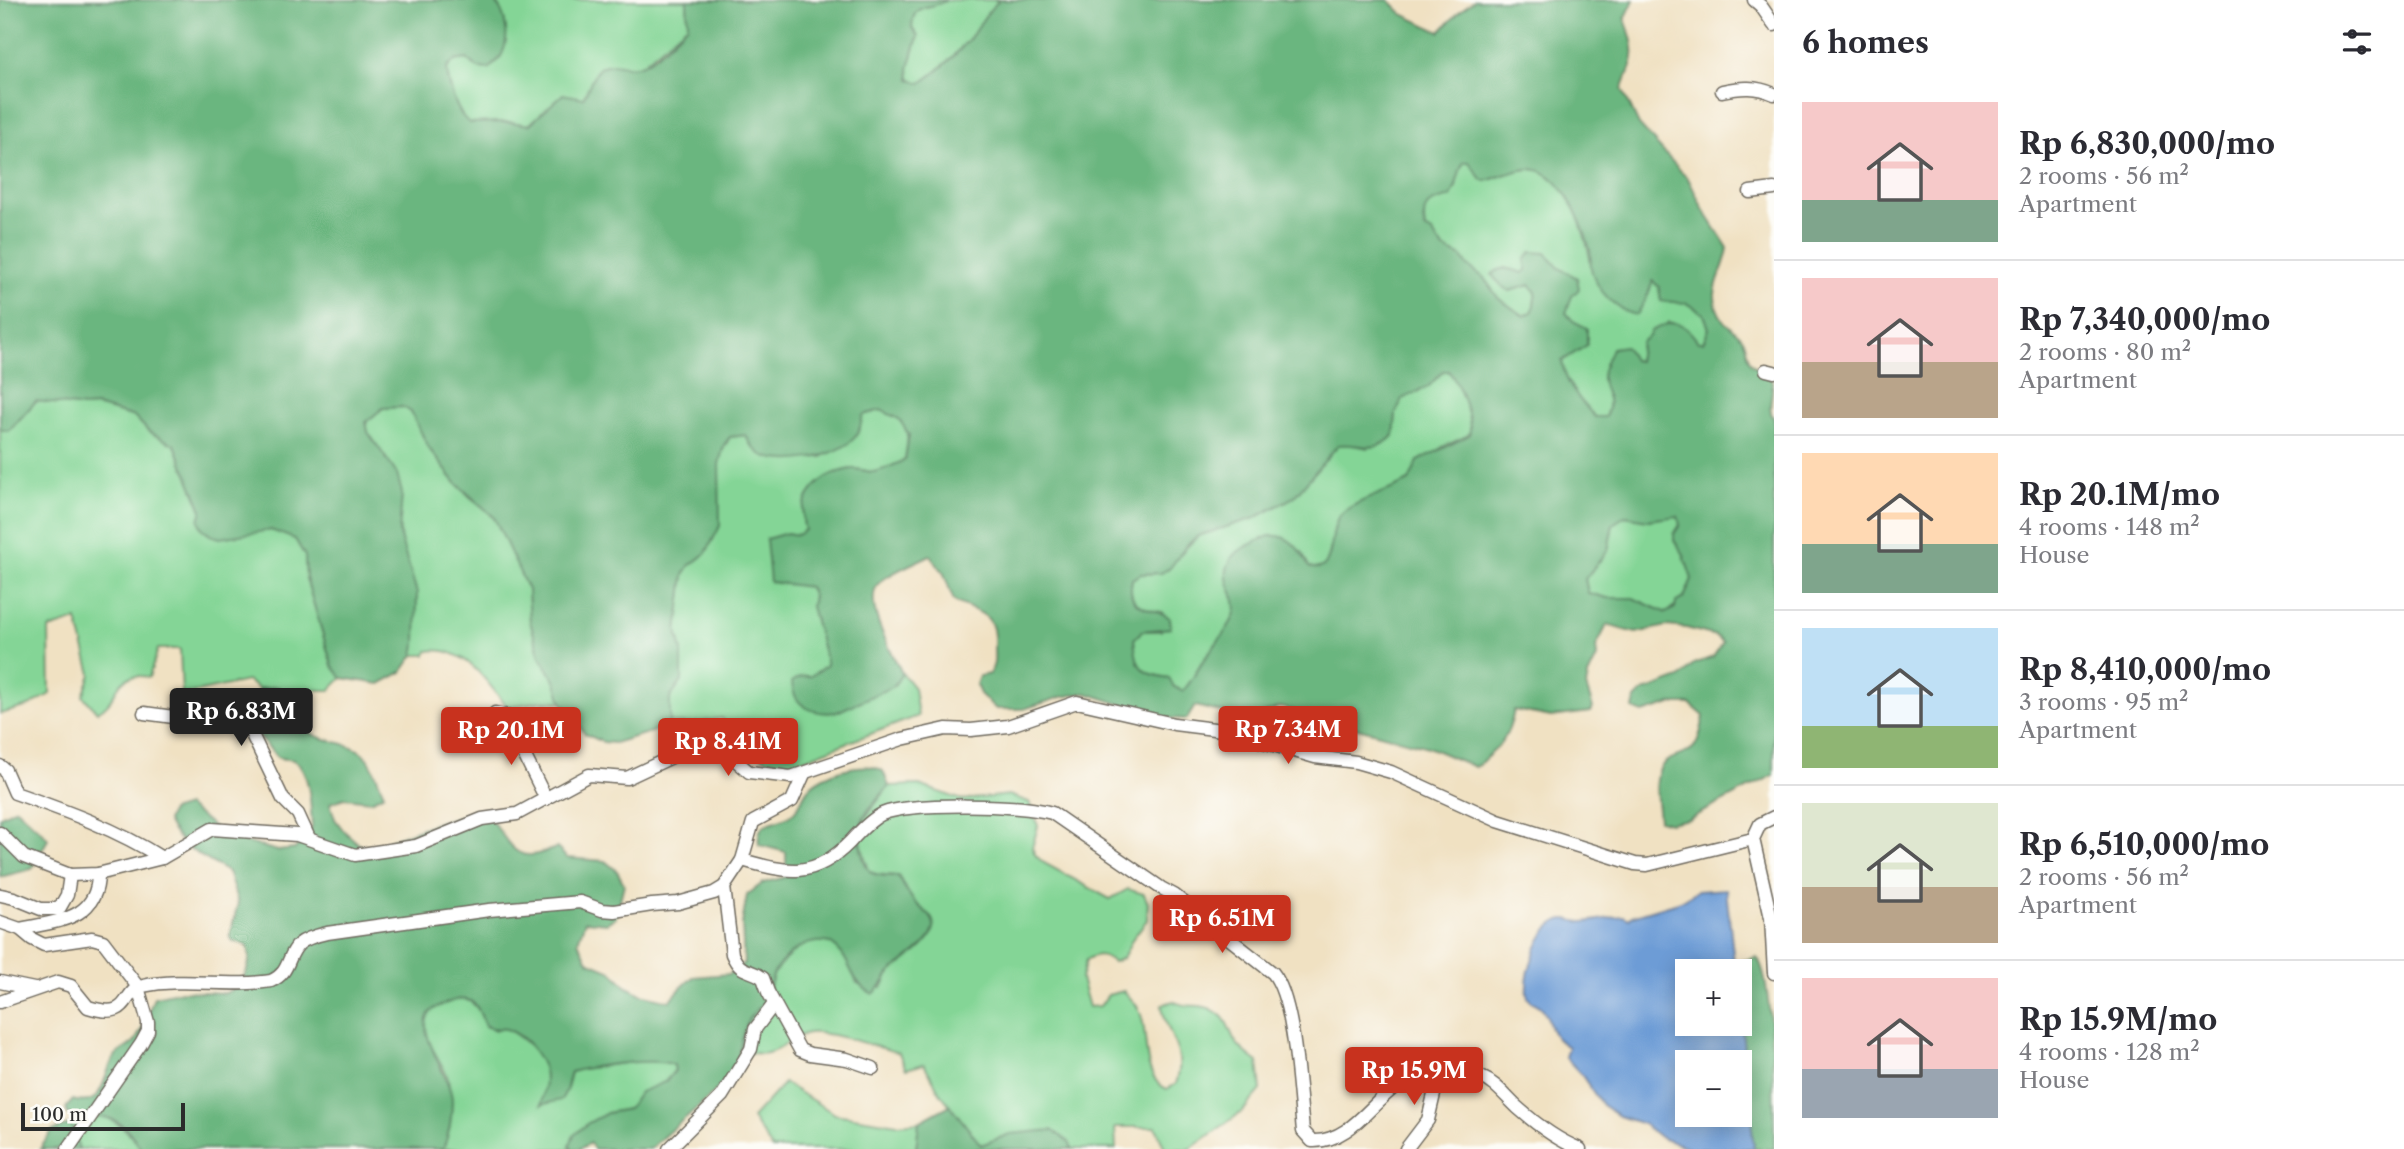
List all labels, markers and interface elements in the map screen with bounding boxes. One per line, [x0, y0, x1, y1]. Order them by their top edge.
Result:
icon: filters [2338, 23, 2376, 61]
text: 6 homes [1802, 24, 1929, 61]
text: Rp 6,830,000/mo [2019, 125, 2275, 162]
icon: home [1858, 130, 1942, 214]
text: 2 rooms · 56 m² [2019, 162, 2189, 190]
text: Apartment [2019, 190, 2137, 218]
text: Rp 7,340,000/mo [2019, 301, 2270, 338]
icon: home [1858, 306, 1942, 390]
text: 2 rooms · 80 m² [2019, 338, 2191, 366]
text: Apartment [2019, 366, 2137, 394]
text: Rp 20.1M/mo [2019, 476, 2220, 513]
icon: home [1858, 481, 1942, 565]
text: 4 rooms · 148 m² [2019, 513, 2200, 541]
text: House [2019, 541, 2089, 569]
text: Rp 8,410,000/mo [2019, 651, 2271, 688]
icon: home [1858, 656, 1942, 740]
pin: Rp 6.83M [169, 688, 313, 748]
text: 3 rooms · 95 m² [2019, 688, 2188, 716]
text: Rp 6.83M [186, 697, 296, 725]
pin: Rp 7.34M [1216, 706, 1360, 766]
pin: Rp 20.1M [439, 708, 583, 767]
text: Rp 7.34M [1234, 715, 1342, 743]
text: Rp 20.1M [457, 716, 565, 744]
text: Apartment [2019, 716, 2137, 744]
pin: Rp 8.41M [656, 718, 800, 778]
text: Rp 8.41M [674, 727, 782, 755]
text: Rp 6,510,000/mo [2019, 826, 2269, 863]
icon: home [1858, 831, 1942, 915]
text: 2 rooms · 56 m² [2019, 863, 2189, 891]
text: Apartment [2019, 891, 2137, 919]
pin: Rp 6.51M [1150, 895, 1294, 955]
text: Rp 6.51M [1169, 904, 1275, 932]
map controls [1675, 959, 1752, 1127]
button: + [1675, 959, 1752, 1036]
text: Rp 15.9M/mo [2019, 1001, 2217, 1038]
icon: home [1858, 1006, 1942, 1090]
text: 4 rooms · 128 m² [2019, 1038, 2200, 1066]
pin: Rp 15.9M [1342, 1048, 1486, 1107]
button: − [1675, 1050, 1752, 1127]
text: Rp 15.9M [1361, 1056, 1467, 1084]
text: House [2019, 1066, 2089, 1094]
scale bar [21, 1100, 186, 1132]
text: 100 m [32, 1103, 87, 1126]

